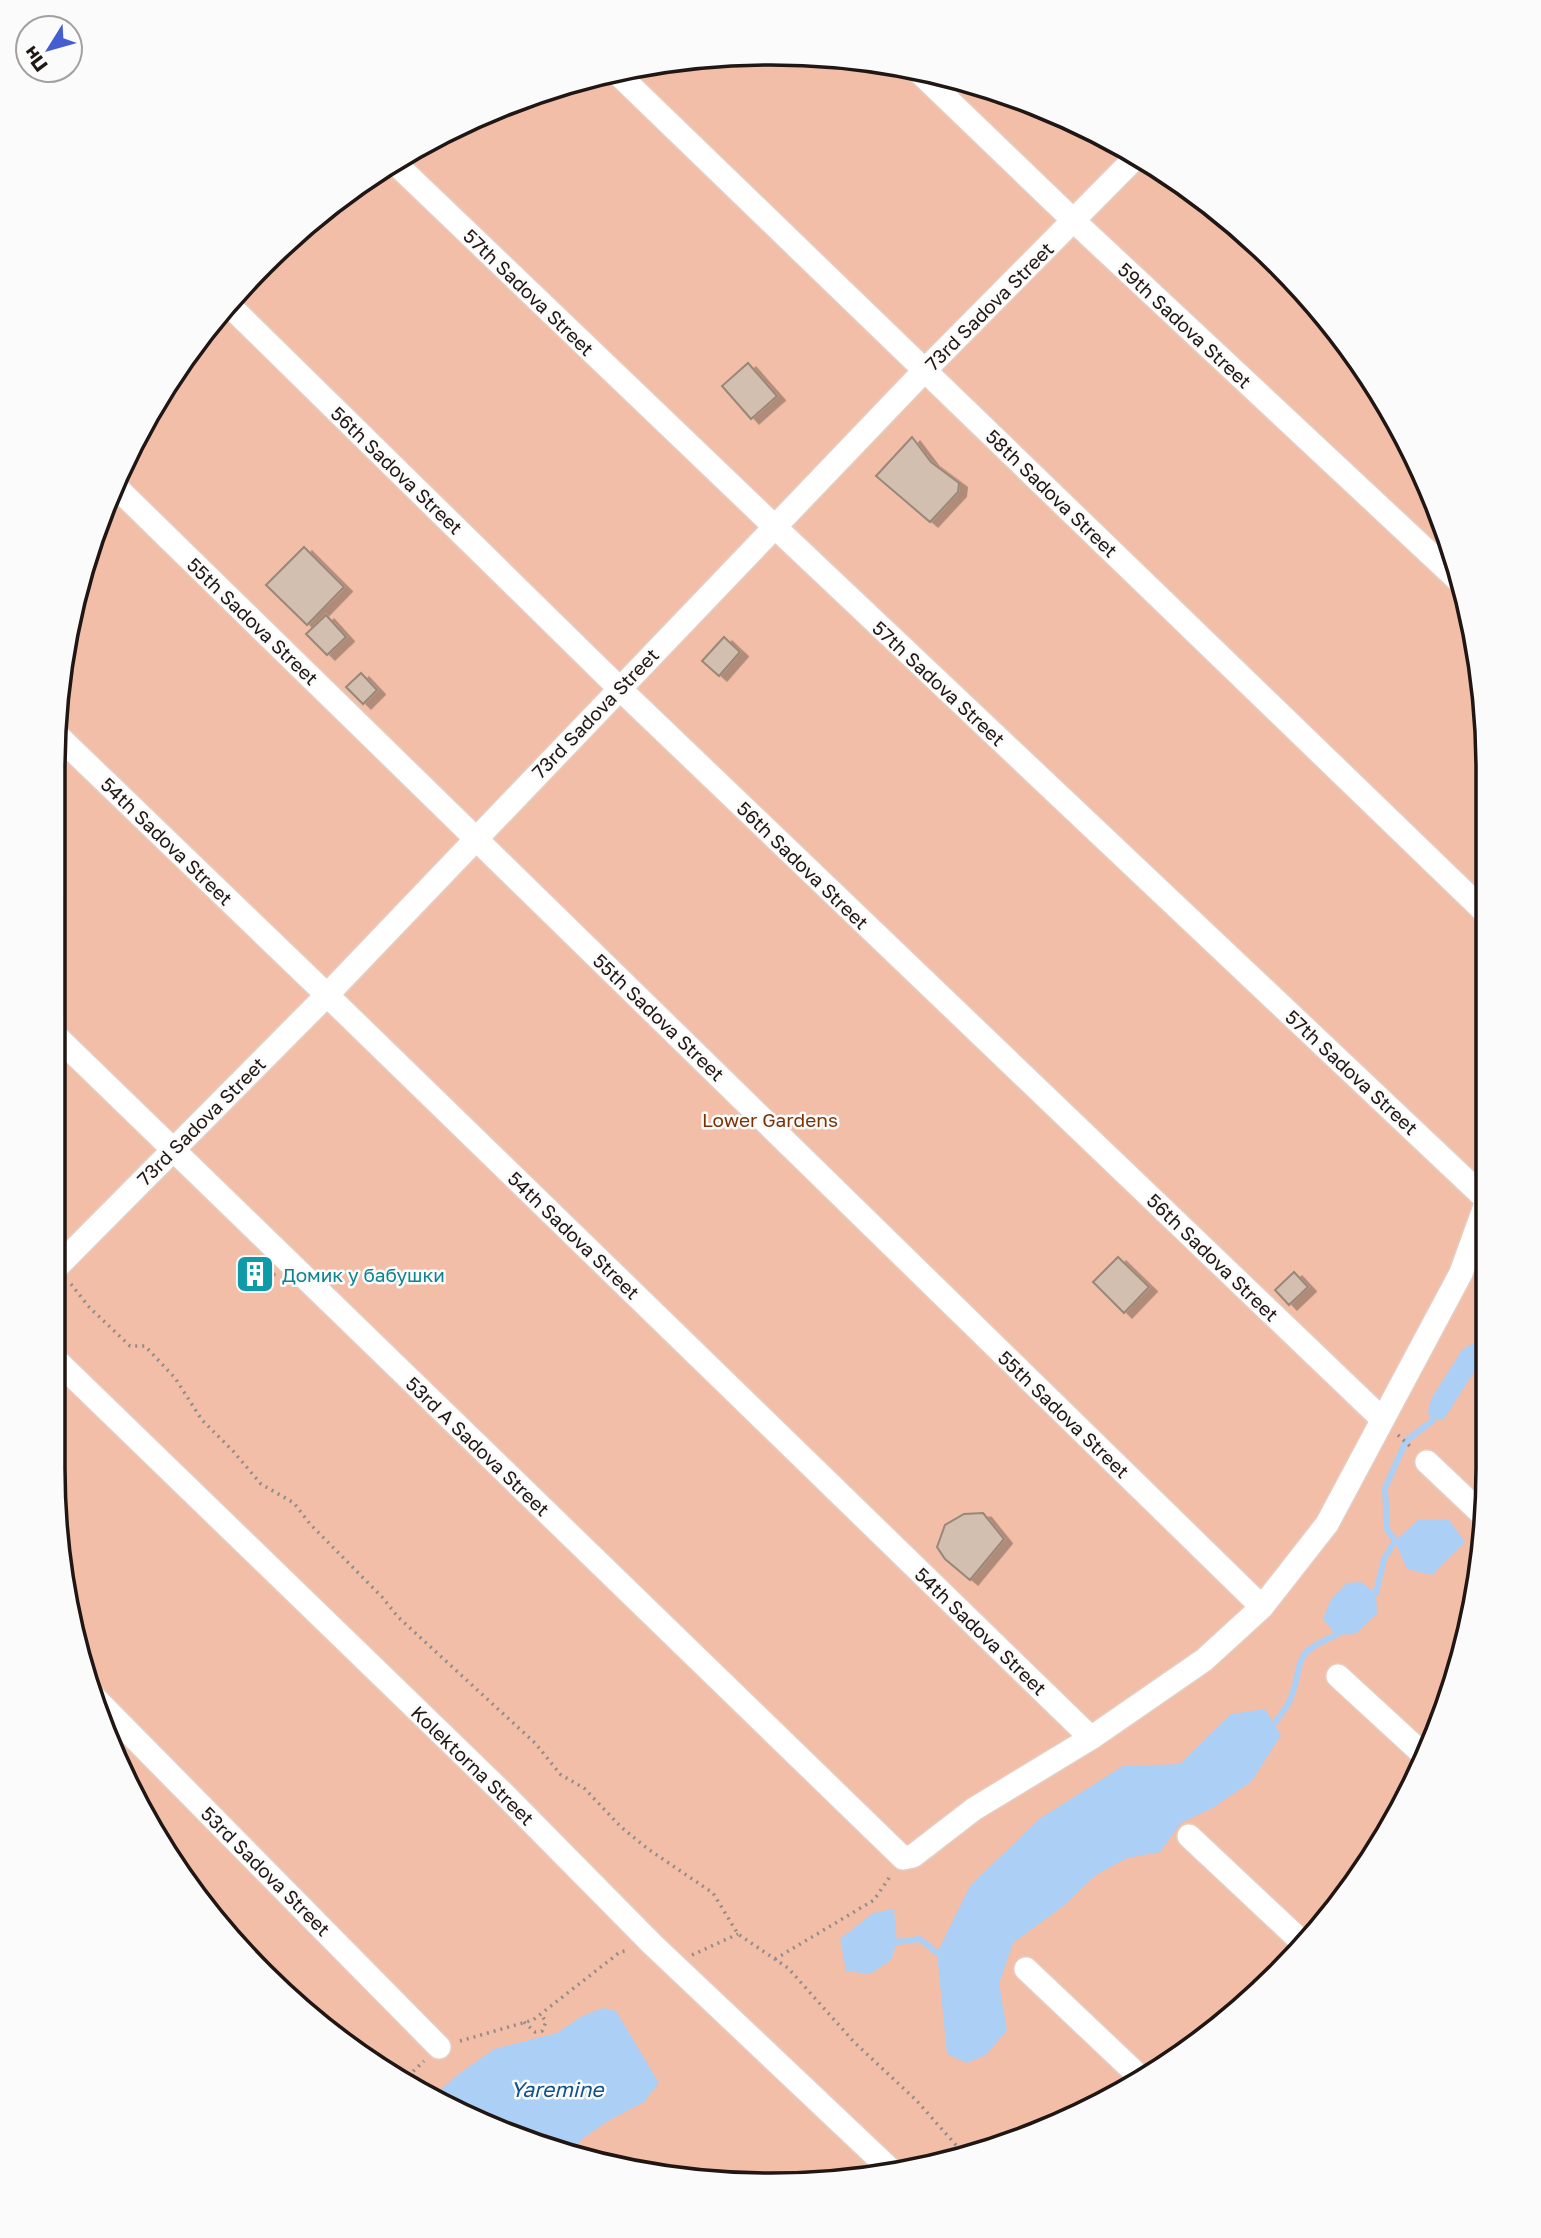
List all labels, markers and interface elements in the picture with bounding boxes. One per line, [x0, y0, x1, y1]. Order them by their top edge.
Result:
north arrow [14, 14, 84, 84]
text: Пн [18, 42, 52, 77]
street label: 57th Sadova Street [459, 224, 599, 360]
street label: 73rd Sadova Street [920, 237, 1058, 375]
street label: 59th Sadova Street [1114, 257, 1256, 393]
street label: 56th Sadova Street [326, 401, 468, 539]
street label: 58th Sadova Street [981, 424, 1123, 562]
street label: 55th Sadova Street [183, 552, 323, 690]
street label: 57th Sadova Street [868, 616, 1010, 750]
street label: 73rd Sadova Street [527, 643, 663, 783]
street label: 54th Sadova Street [96, 772, 238, 910]
street label: 56th Sadova Street [732, 796, 874, 934]
street label: 55th Sadova Street [589, 948, 729, 1086]
street label: 57th Sadova Street [1281, 1005, 1423, 1139]
street label: 73rd Sadova Street [132, 1052, 270, 1190]
park label: Lower Gardens [702, 1108, 838, 1131]
street label: 54th Sadova Street [503, 1166, 645, 1304]
street label: 56th Sadova Street [1142, 1188, 1284, 1326]
building icon: Домик у бабушки [234, 1253, 276, 1295]
place label: Домик у бабушки [282, 1263, 445, 1286]
street label: 55th Sadova Street [994, 1345, 1134, 1483]
street label: 53rd A Sadova Street [401, 1372, 555, 1520]
street label: 54th Sadova Street [910, 1562, 1052, 1700]
street label: Kolektorna Street [407, 1700, 539, 1830]
street label: 53rd Sadova Street [197, 1802, 335, 1940]
water label: Yaremine [510, 2076, 605, 2102]

